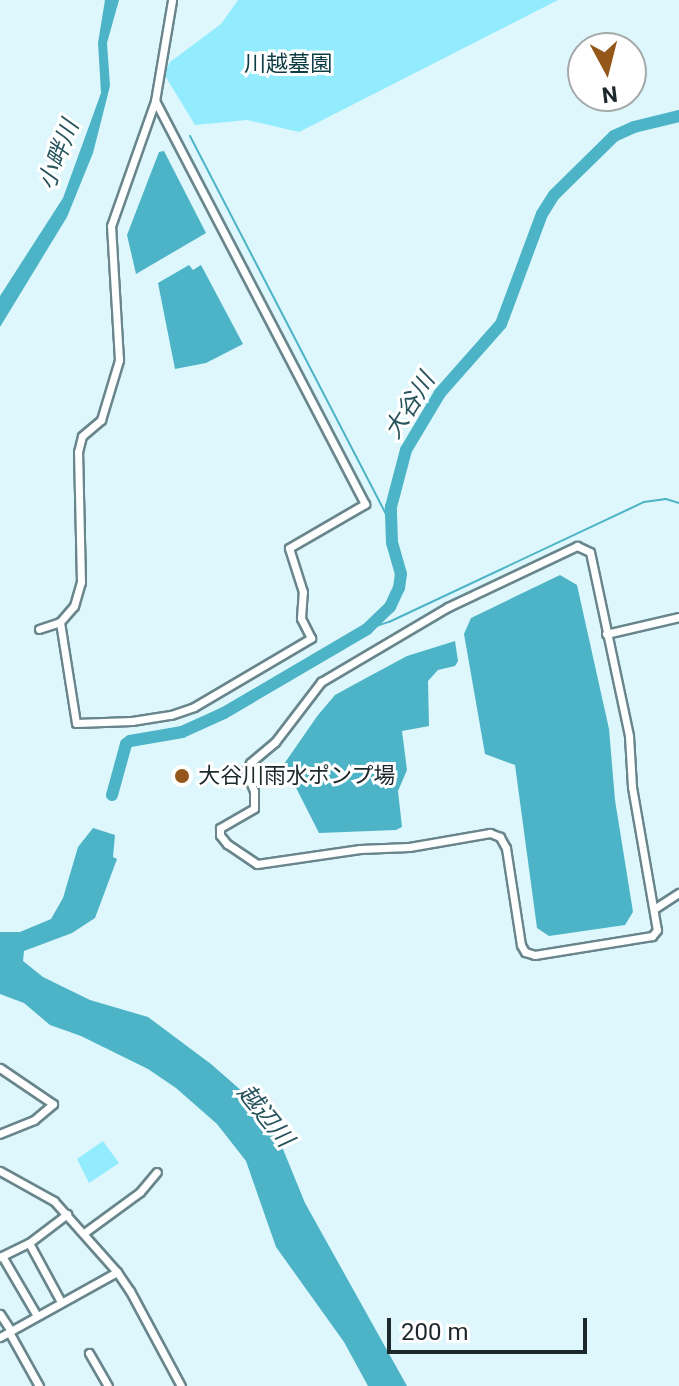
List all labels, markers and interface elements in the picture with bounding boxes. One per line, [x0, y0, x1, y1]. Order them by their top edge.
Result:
north arrow [567, 32, 647, 112]
park label: 川越墓園 [244, 51, 332, 77]
text: N [601, 81, 619, 108]
water label: 小畔川 [33, 116, 85, 194]
water label: 大谷川 [379, 368, 441, 444]
place label: 大谷川雨水ポンプ場 [198, 763, 396, 789]
marker: 大谷川雨水ポンプ場 [173, 767, 191, 785]
water label: 越辺川 [231, 1079, 299, 1153]
scale bar [391, 1302, 591, 1352]
text: 200 m [401, 1318, 468, 1346]

